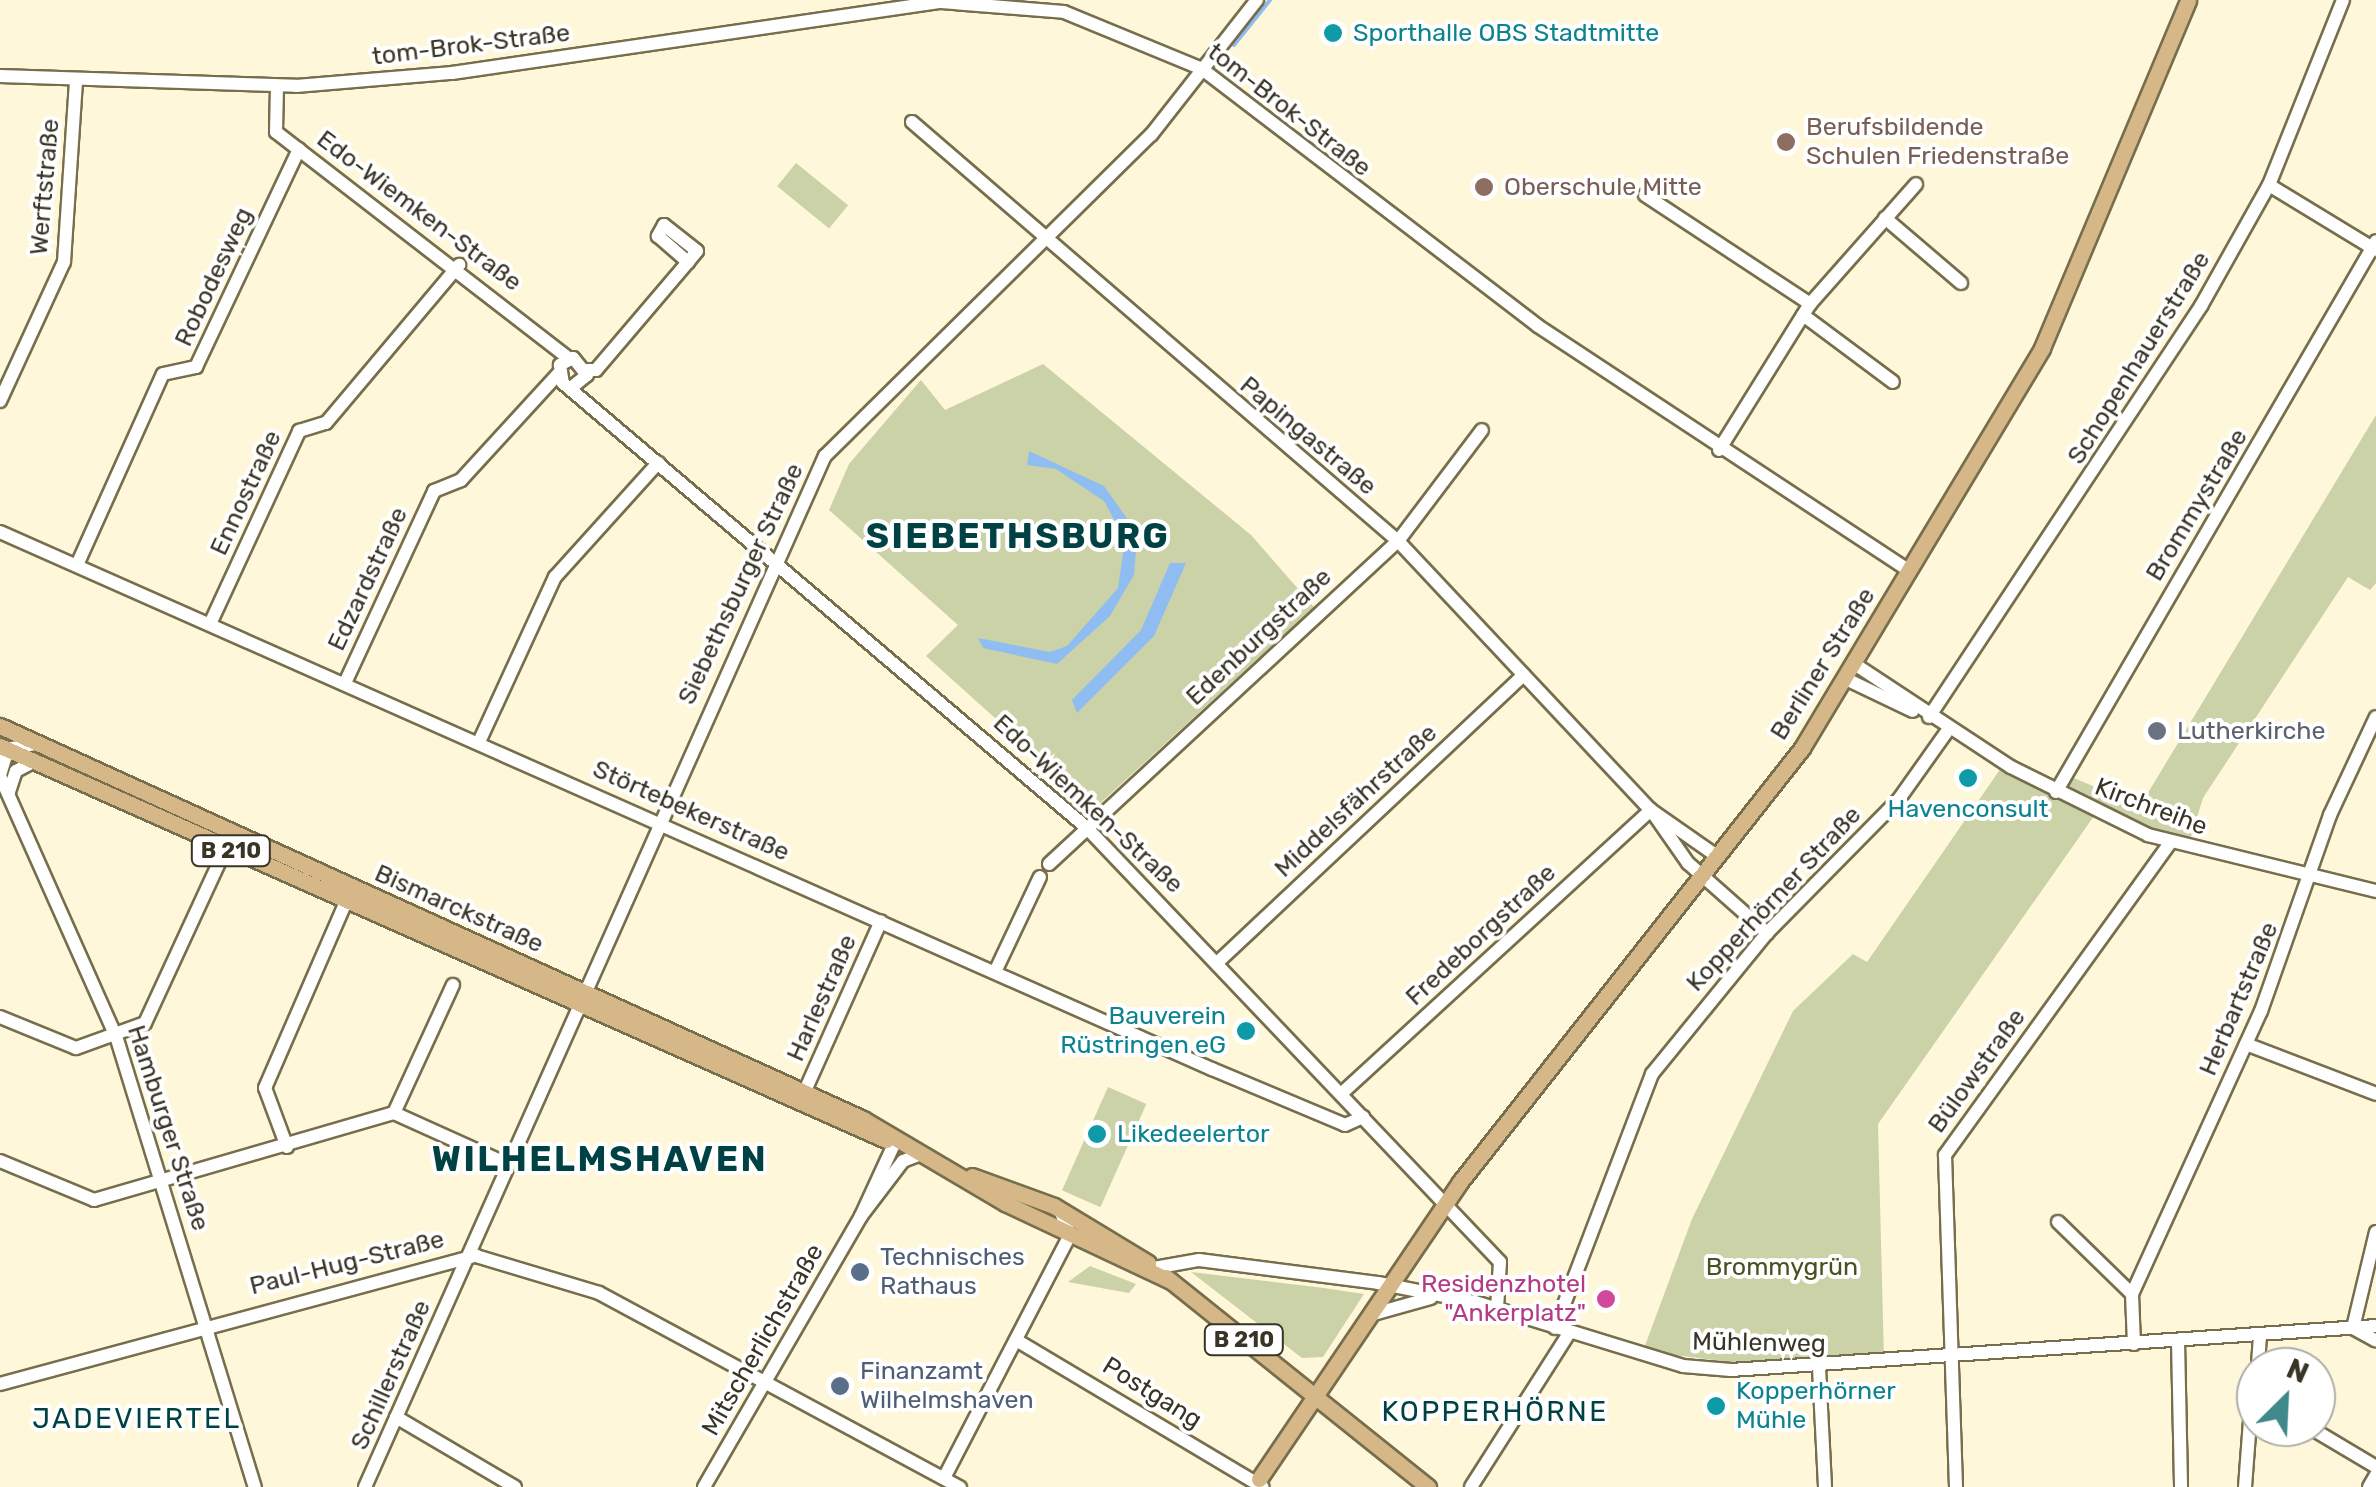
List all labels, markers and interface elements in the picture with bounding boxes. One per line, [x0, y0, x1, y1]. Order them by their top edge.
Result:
street label: tom-Brok-Straße [370, 18, 572, 72]
place label: Sporthalle OBS Stadtmitte [1353, 18, 1659, 48]
marker: Sporthalle OBS Stadtmitte [1322, 22, 1344, 44]
street label: tom-Brok-Straße [1201, 37, 1377, 183]
place label: Berufsbildende Schulen Friedenstraße [1806, 113, 2069, 172]
street label: Werftstraße [24, 118, 66, 256]
street label: Edo-Wiemken-Straße [311, 124, 527, 298]
marker: Berufsbildende Schulen Friedenstraße [1775, 131, 1797, 153]
place label: Oberschule Mitte [1504, 172, 1702, 202]
marker: Oberschule Mitte [1473, 176, 1495, 198]
street label: Robodesweg [169, 203, 259, 351]
street label: Schopenhauerstraße [2061, 246, 2217, 470]
street label: Papingastraße [1234, 370, 1382, 502]
street label: Brommystraße [2140, 424, 2254, 586]
street label: Ennostraße [204, 426, 288, 560]
street label: Siebethsburger Straße [672, 458, 810, 710]
street label: Edzardstraße [322, 502, 414, 656]
district label: SIEBETHSBURG [866, 515, 1170, 557]
street label: Edenburgstraße [1180, 562, 1338, 712]
street label: Berliner Straße [1764, 582, 1882, 746]
street label: Edo-Wiemken-Straße [987, 708, 1189, 900]
place label: Lutherkirche [2177, 716, 2325, 746]
street label: Middelsfährstraße [1269, 718, 1443, 884]
marker: Lutherkirche [2146, 720, 2168, 742]
street label: Störtebekerstraße [588, 754, 794, 868]
marker: Havenconsult [1957, 767, 1979, 789]
street label: Kirchreihe [2091, 772, 2211, 842]
place label: Havenconsult [1888, 794, 2048, 824]
street label: Kopperhörner Straße [1680, 800, 1868, 998]
road number: B 210 [188, 834, 274, 868]
street label: Bismarckstraße [370, 858, 548, 960]
street label: Fredeborgstraße [1400, 858, 1562, 1012]
street label: Herbartstraße [2193, 918, 2285, 1080]
street label: Harlestraße [781, 930, 863, 1066]
place label: Bauverein Rüstringen eG [1060, 1002, 1226, 1061]
street label: Bülowstraße [1922, 1003, 2032, 1139]
marker: Bauverein Rüstringen eG [1235, 1020, 1257, 1042]
street label: Hamburger Straße [121, 1021, 215, 1235]
place label: Likedeelertor [1117, 1119, 1269, 1149]
marker: Likedeelertor [1086, 1123, 1108, 1145]
district label: WILHELMSHAVEN [432, 1138, 768, 1180]
street label: Paul-Hug-Straße [247, 1224, 447, 1302]
street label: Mitscherlichstraße [696, 1239, 830, 1441]
place label: Technisches Rathaus [880, 1243, 1025, 1302]
park label: Brommygrün [1706, 1252, 1858, 1282]
marker: Technisches Rathaus [849, 1261, 871, 1283]
place label: Residenzhotel "Ankerplatz" [1421, 1270, 1586, 1329]
marker: Residenzhotel "Ankerplatz" [1595, 1288, 1617, 1310]
street label: Schillerstraße [345, 1296, 437, 1454]
road number: B 210 [1202, 1323, 1286, 1357]
street label: Mühlenweg [1692, 1327, 1826, 1359]
north arrow [2236, 1347, 2336, 1447]
street label: Postgang [1097, 1351, 1207, 1435]
text: N [2282, 1352, 2313, 1390]
place label: Finanzamt Wilhelmshaven [860, 1357, 1034, 1416]
marker: Finanzamt Wilhelmshaven [829, 1375, 851, 1397]
place label: Kopperhörner Mühle [1736, 1377, 1896, 1436]
district label: KOPPERHÖRNE [1381, 1395, 1609, 1429]
marker: Kopperhörner Mühle [1705, 1395, 1727, 1417]
district label: JADEVIERTEL [32, 1402, 242, 1436]

